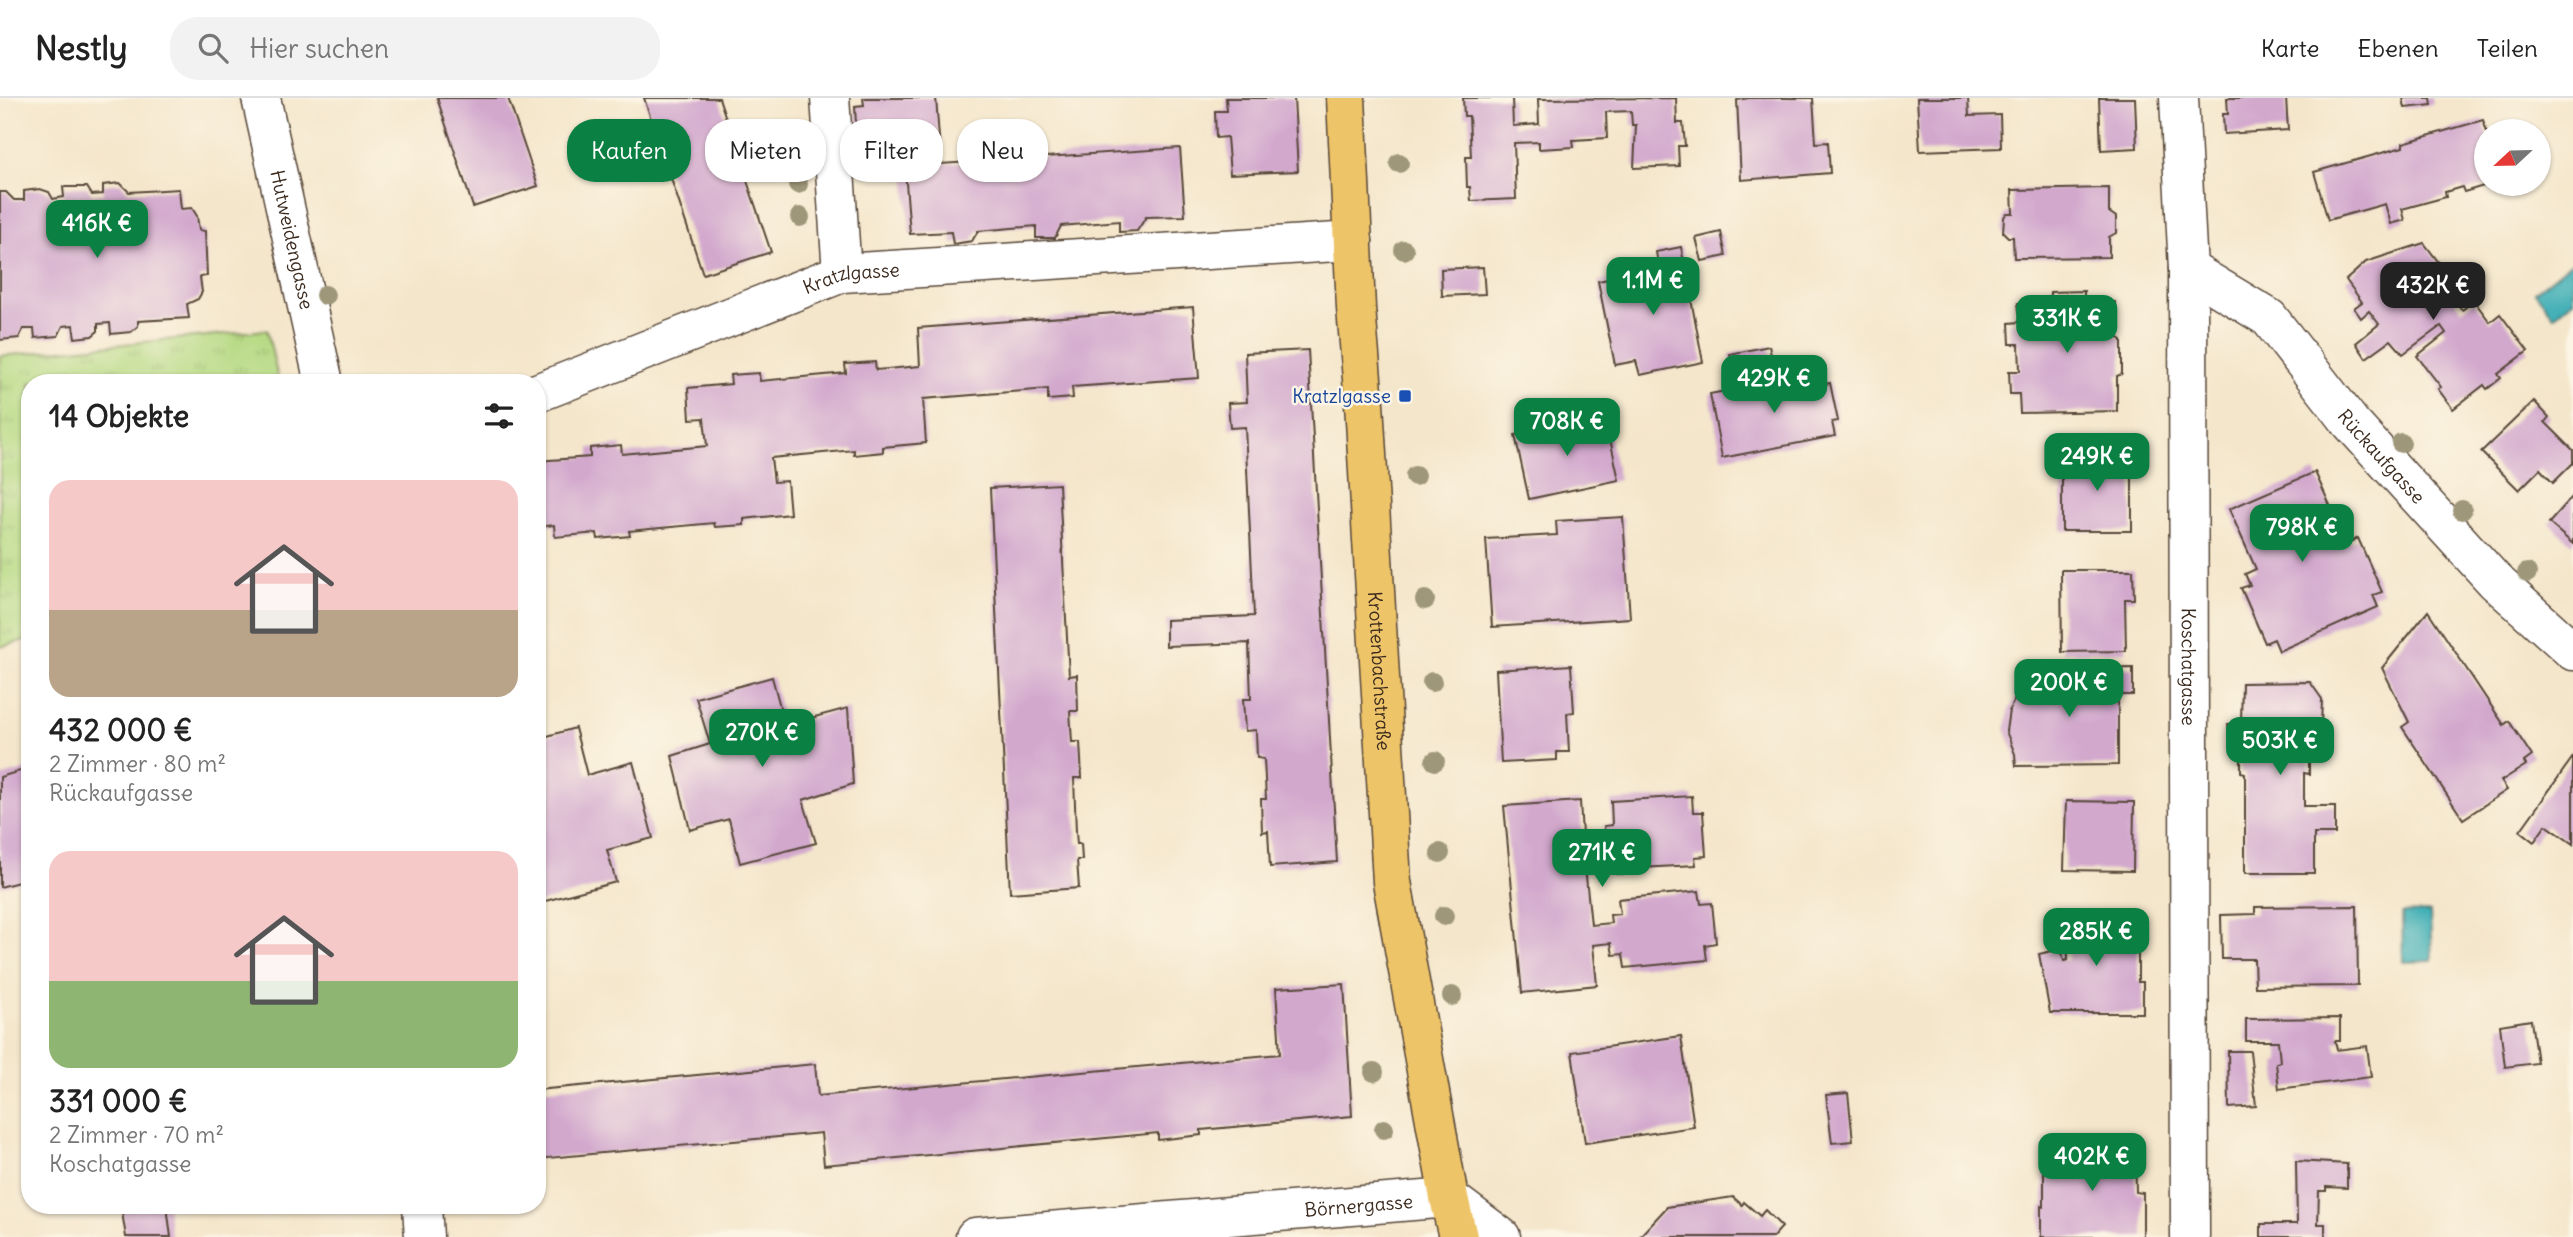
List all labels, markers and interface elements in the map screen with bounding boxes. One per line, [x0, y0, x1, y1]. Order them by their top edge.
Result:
search box [170, 17, 660, 80]
text: Nestly [35, 27, 128, 69]
icon: search [194, 29, 232, 67]
text: Hier suchen [250, 32, 389, 65]
text: Karte [2261, 33, 2320, 63]
text: Ebenen [2358, 33, 2439, 63]
text: Teilen [2477, 33, 2538, 63]
chip: Kaufen [567, 119, 691, 182]
chip: Mieten [705, 119, 826, 182]
chip: Filter [840, 119, 943, 182]
chip: Neu [957, 119, 1048, 182]
north arrow [2474, 119, 2552, 196]
map controls [2474, 119, 2551, 196]
street label: Hutweidengasse [265, 168, 319, 311]
pin: 416K € [40, 200, 154, 260]
text: 416K € [62, 208, 132, 237]
street label: Kratzlgasse [799, 257, 900, 299]
pin: 1.1M € [1596, 258, 1710, 317]
pin: 432K € [2376, 262, 2490, 322]
text: 1.1M € [1622, 265, 1684, 294]
text: 432K € [2396, 270, 2470, 299]
pin: 331K € [2010, 296, 2124, 355]
text: 331K € [2032, 303, 2102, 332]
pin: 429K € [1717, 356, 1831, 415]
text: 429K € [1737, 363, 1811, 392]
place label: Kratzlgasse [1292, 384, 1391, 408]
marker: Kratzlgasse [1397, 388, 1413, 404]
text: 14 Objekte [49, 397, 189, 435]
icon: filters [480, 397, 518, 435]
pin: 708K € [1510, 398, 1624, 458]
street label: Rückaufgasse [2333, 404, 2430, 508]
text: 708K € [1530, 406, 1604, 435]
pin: 249K € [2040, 434, 2154, 493]
text: 249K € [2060, 441, 2134, 470]
pin: 798K € [2245, 504, 2359, 564]
text: 798K € [2266, 512, 2338, 541]
icon: home [221, 526, 347, 652]
street label: Krottenbachstraße [1363, 591, 1396, 751]
street label: Koschatgasse [2177, 608, 2201, 726]
pin: 200K € [2012, 660, 2126, 719]
text: 200K € [2030, 667, 2108, 696]
pin: 270K € [705, 710, 819, 769]
text: 432 000 € [49, 711, 193, 749]
text: 270K € [725, 717, 799, 746]
pin: 503K € [2223, 718, 2337, 777]
text: 503K € [2242, 725, 2318, 754]
text: 2 Zimmer · 80 m² [49, 749, 226, 778]
text: Rückaufgasse [49, 778, 193, 807]
pin: 271K € [1545, 830, 1659, 889]
text: 271K € [1568, 837, 1636, 866]
icon: home [221, 897, 347, 1023]
pin: 285K € [2039, 908, 2153, 968]
text: 285K € [2059, 916, 2133, 945]
text: 331 000 € [49, 1082, 187, 1120]
text: 2 Zimmer · 70 m² [49, 1120, 224, 1149]
pin: 402K € [2035, 1134, 2149, 1193]
text: 402K € [2054, 1141, 2130, 1170]
text: Koschatgasse [49, 1149, 192, 1178]
street label: Börnergasse [1304, 1189, 1414, 1222]

